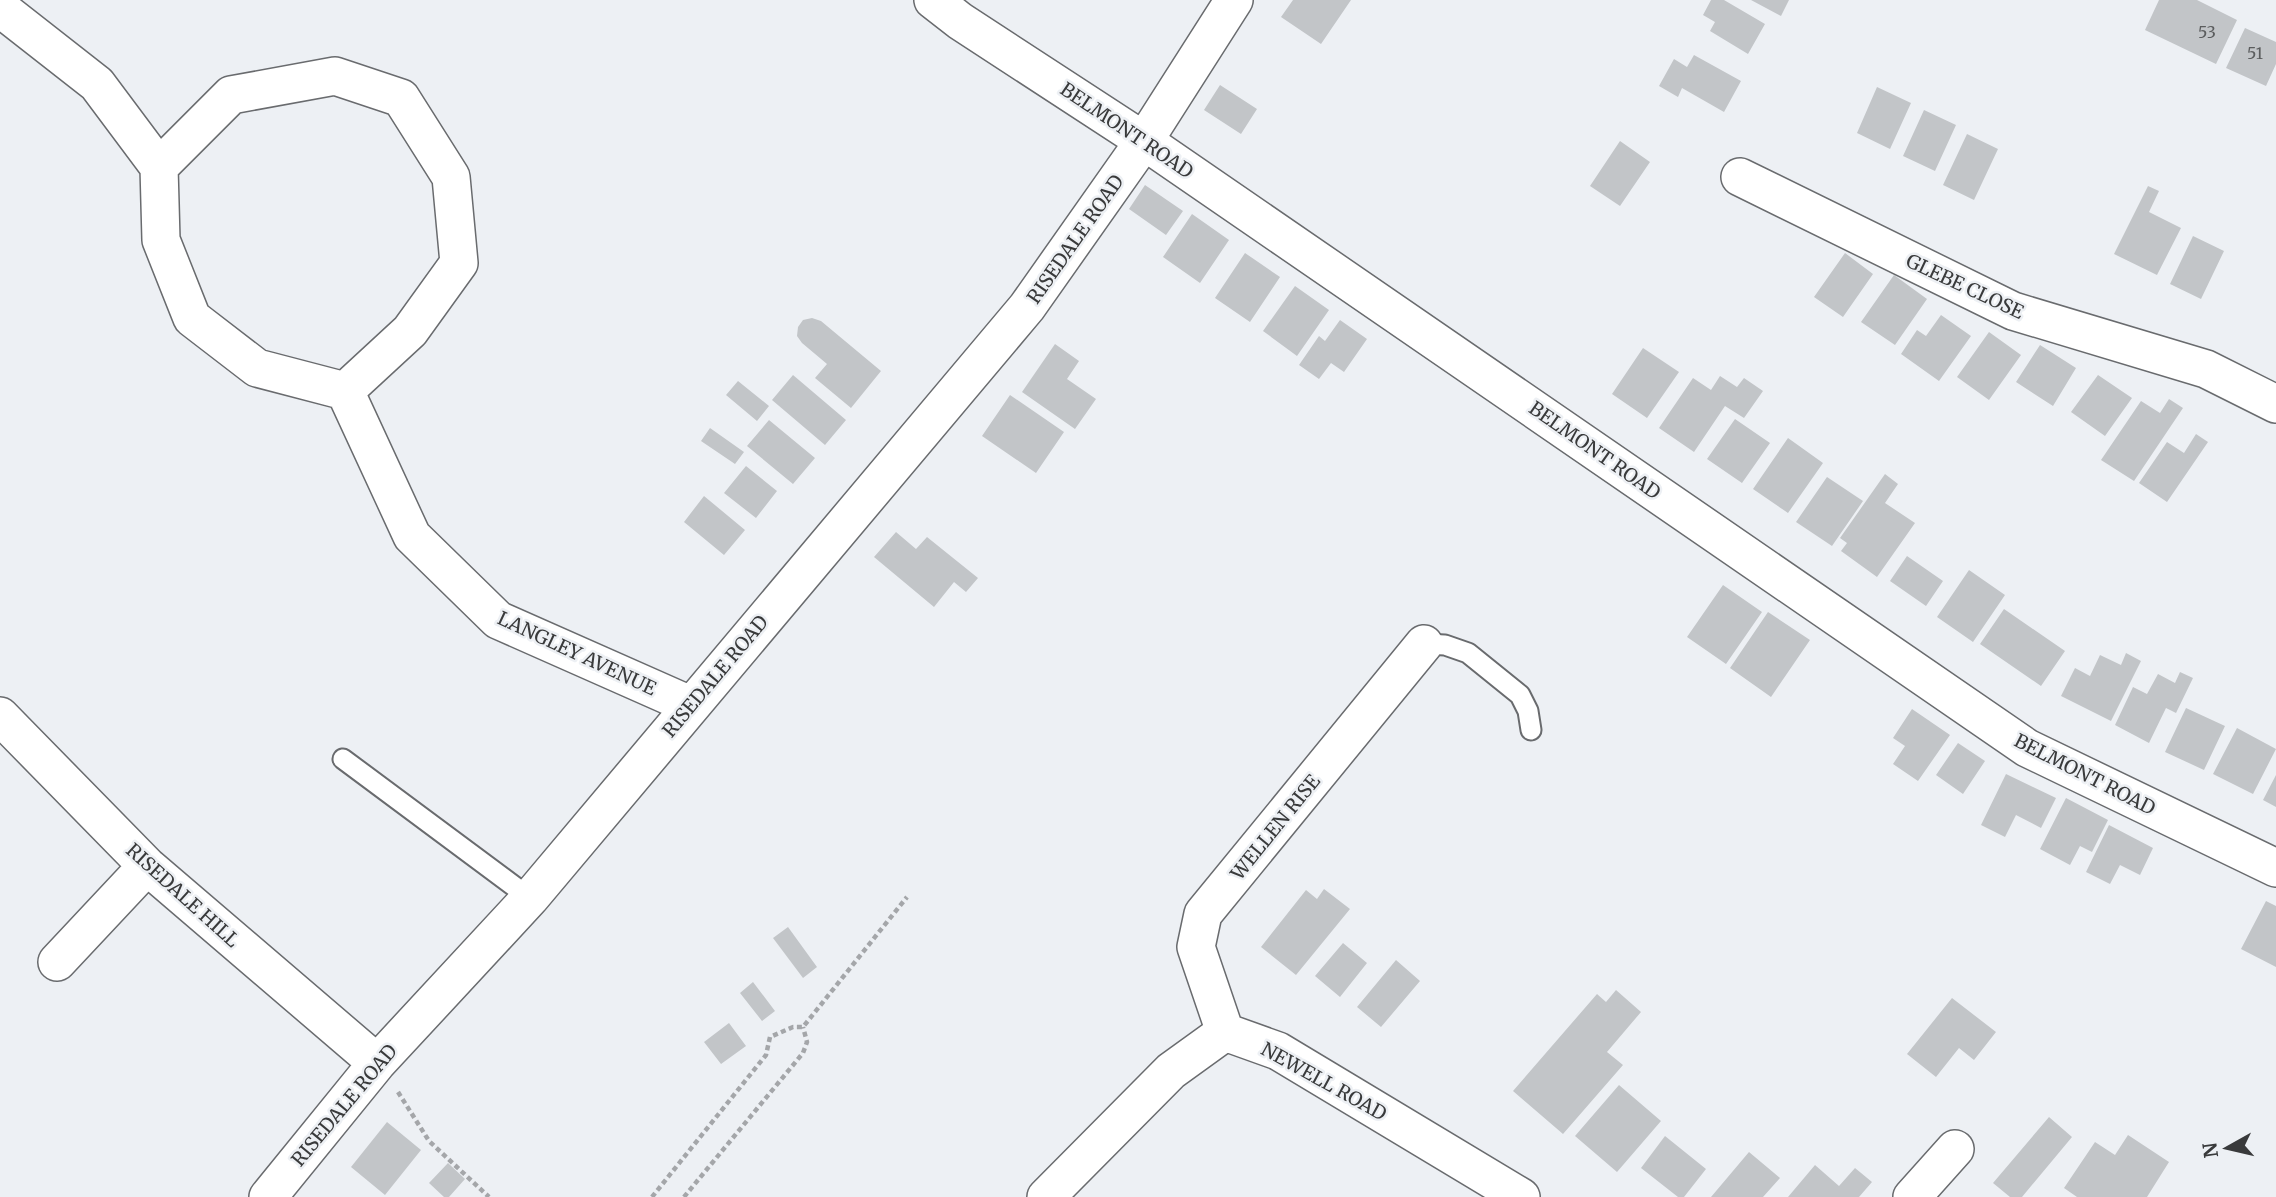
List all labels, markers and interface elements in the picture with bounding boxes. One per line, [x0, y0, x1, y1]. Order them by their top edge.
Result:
house number: 53 [2198, 22, 2216, 42]
house number: 51 [2247, 43, 2263, 63]
street label: BELMONT ROAD [1056, 77, 1198, 183]
street label: RISEDALE ROAD [1022, 170, 1128, 308]
street label: GLEBE CLOSE [1902, 248, 2028, 324]
street label: BELMONT ROAD [1525, 396, 1665, 504]
street label: LANGLEY AVENUE [494, 606, 660, 700]
street label: RISEDALE ROAD [657, 610, 773, 742]
street label: BELMONT ROAD [2010, 728, 2160, 820]
street label: WELLEN RISE [1224, 769, 1325, 885]
street label: RISEDALE HILL [121, 838, 245, 952]
street label: NEWELL ROAD [1257, 1037, 1391, 1125]
street label: RISEDALE ROAD [286, 1039, 402, 1171]
north arrow [2192, 1113, 2262, 1183]
text: N [2197, 1141, 2223, 1159]

